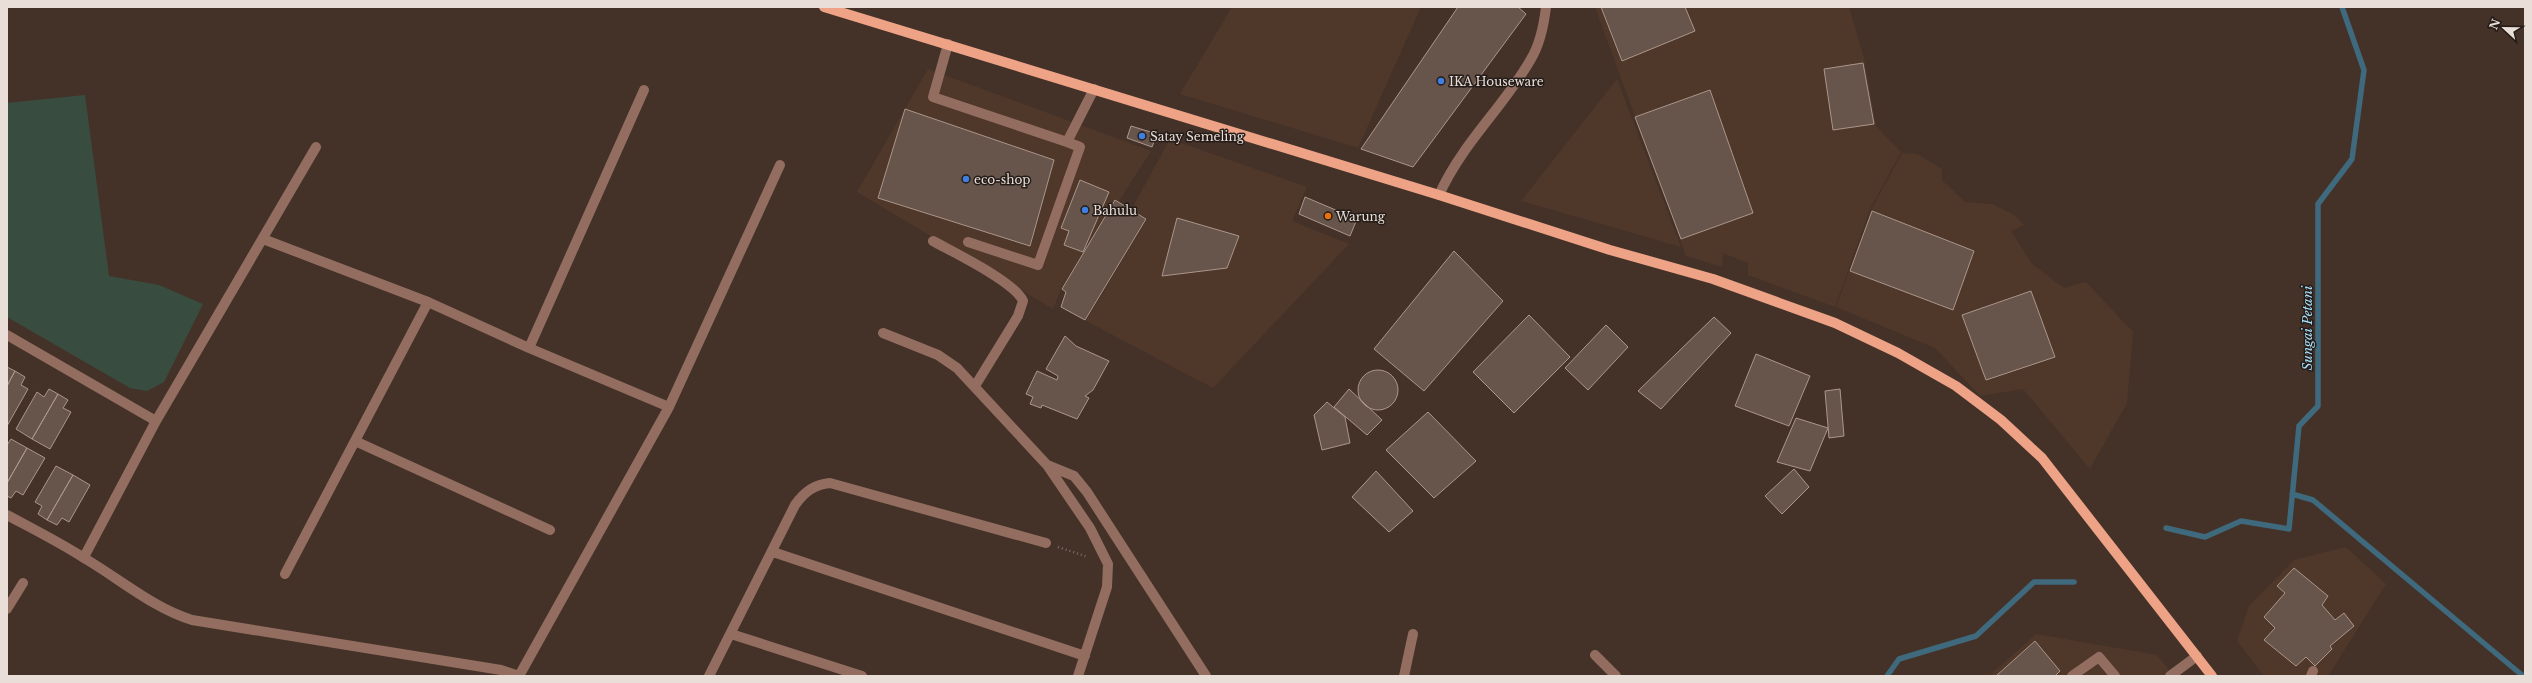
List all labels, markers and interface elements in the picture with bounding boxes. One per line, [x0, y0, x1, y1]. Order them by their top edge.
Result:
north arrow [2484, 8, 2524, 48]
text: N [2486, 16, 2503, 32]
place label: IKA Houseware [1449, 74, 1544, 89]
marker: IKA Houseware [1436, 76, 1446, 86]
place label: Satay Semeling [1150, 129, 1245, 144]
marker: Satay Semeling [1137, 131, 1147, 141]
place label: eco-shop [974, 172, 1030, 187]
marker: eco-shop [961, 174, 971, 184]
place label: Bahulu [1093, 203, 1137, 218]
marker: Bahulu [1080, 205, 1090, 215]
place label: Warung [1335, 209, 1386, 224]
marker: Warung [1323, 211, 1333, 221]
water label: Sungai Petani [2299, 285, 2316, 370]

